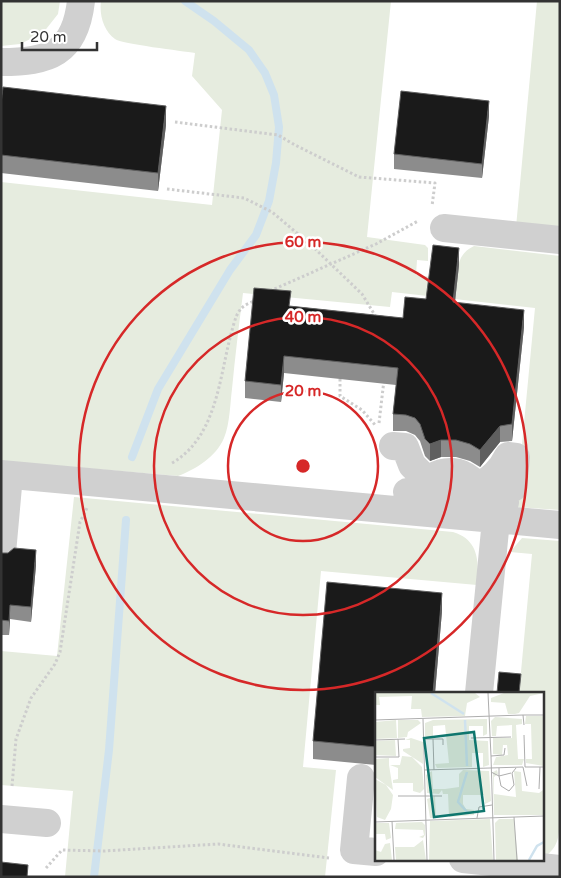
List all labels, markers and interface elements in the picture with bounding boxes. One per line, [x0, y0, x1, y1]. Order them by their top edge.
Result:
scale bar [22, 20, 98, 52]
text: 20 m [30, 28, 67, 46]
text: 60 m [285, 233, 321, 251]
text: 40 m [285, 308, 321, 326]
text: 20 m [285, 382, 321, 400]
centre of rings [294, 457, 312, 475]
inset map [375, 692, 544, 860]

